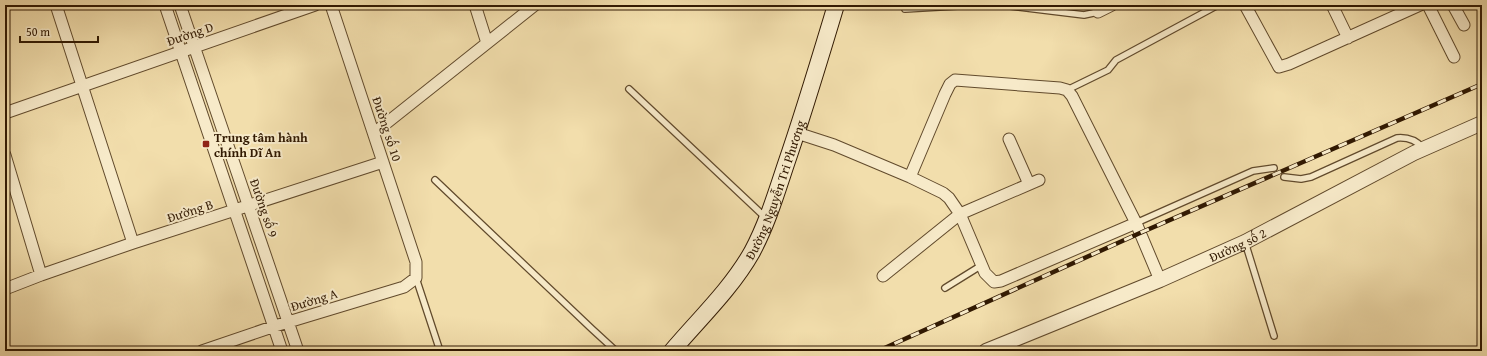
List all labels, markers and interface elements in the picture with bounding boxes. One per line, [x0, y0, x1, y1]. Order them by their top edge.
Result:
street label: Đường D [164, 17, 216, 51]
scale bar [20, 18, 98, 44]
text: 50 m [26, 23, 50, 40]
street label: Đường số 10 [368, 94, 406, 164]
street label: Đường Nguyễn Tri Phương [740, 117, 810, 263]
place label: Trung tâm hành chính Dĩ An [214, 128, 308, 162]
marker: Trung tâm hành chính Dĩ An [201, 139, 211, 149]
street label: Đường số 9 [245, 176, 283, 240]
street label: Đường B [165, 195, 215, 227]
street label: Đường số 2 [1206, 223, 1269, 266]
street label: Đường A [288, 284, 340, 316]

